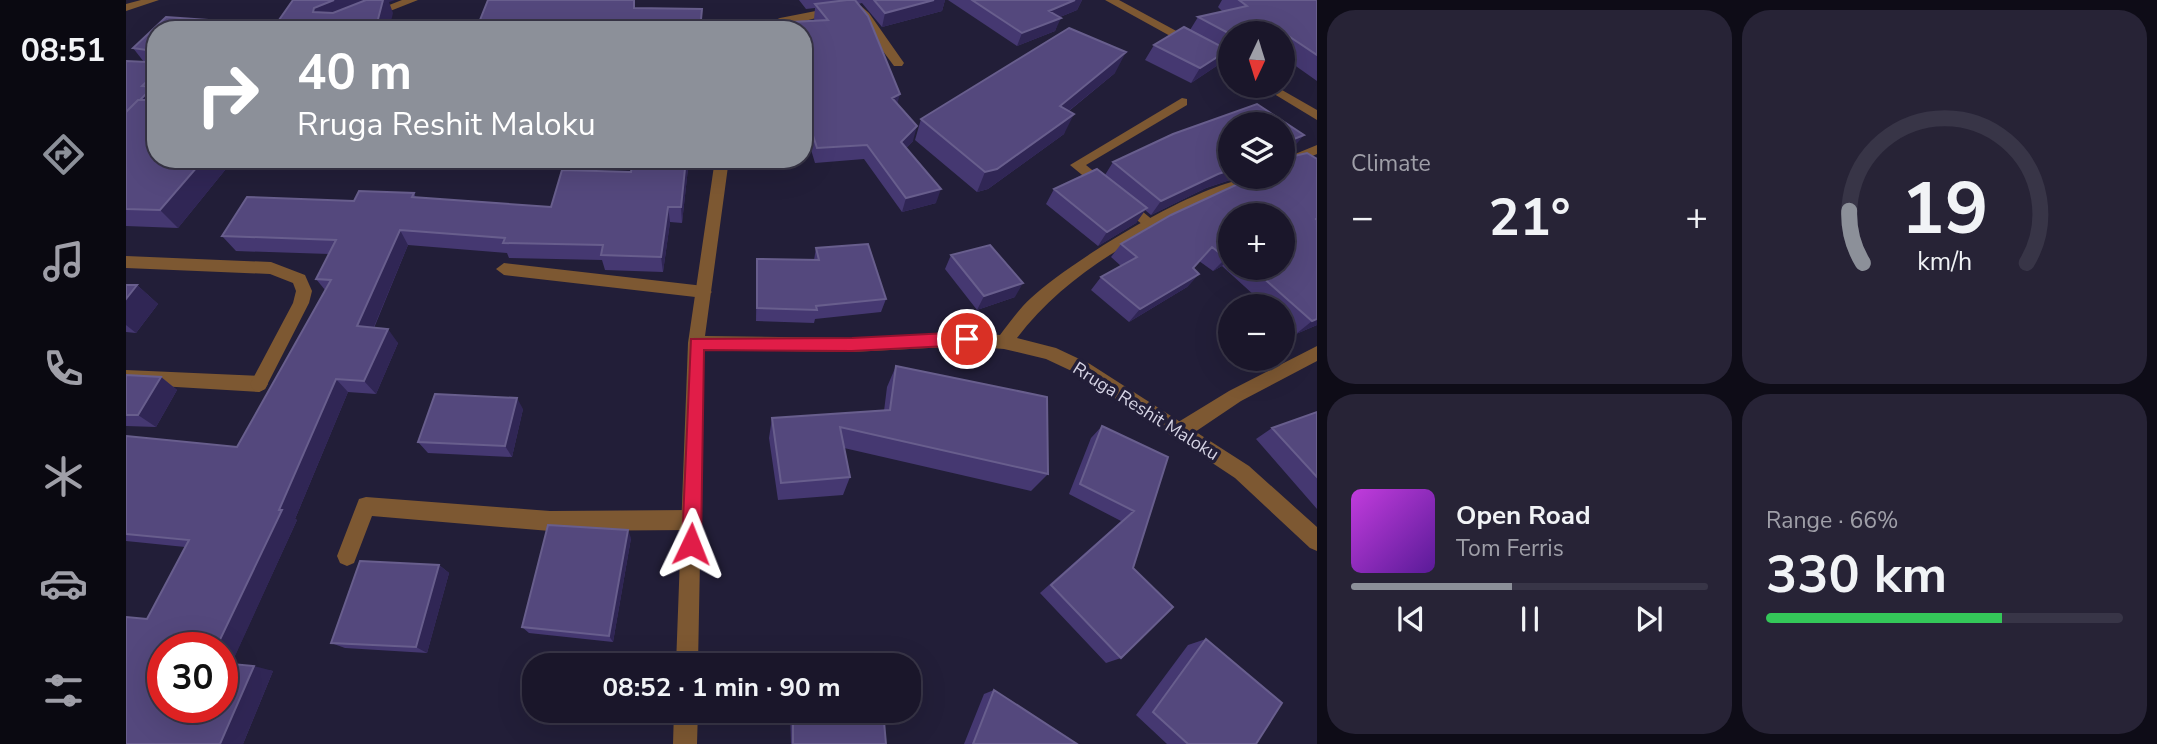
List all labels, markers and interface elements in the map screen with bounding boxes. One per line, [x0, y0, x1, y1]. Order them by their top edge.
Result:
north arrow [1218, 21, 1295, 98]
map controls [1218, 21, 1295, 371]
text: 08:51 [21, 29, 105, 72]
text: 40 m [297, 39, 412, 106]
icon: right [182, 49, 273, 140]
text: Rruga Reshit Maloku [297, 103, 596, 146]
button: layers [1218, 112, 1295, 189]
icon: directions [39, 130, 88, 179]
text: Climate [1351, 148, 1431, 179]
text: 19 [1901, 159, 1988, 259]
text: 21° [1488, 182, 1571, 253]
text: − [1351, 192, 1374, 243]
text: + [1685, 192, 1708, 243]
button: + [1218, 203, 1295, 280]
icon: music [39, 237, 88, 286]
text: km/h [1917, 245, 1972, 279]
button: − [1218, 294, 1295, 371]
pin [937, 309, 997, 369]
icon: arrive [948, 320, 986, 358]
icon: phone [39, 344, 88, 393]
street label: Rruga Reshit Maloku [1068, 356, 1224, 466]
icon: climate [39, 452, 88, 501]
text: Open Road [1456, 498, 1591, 533]
text: Range · 66% [1766, 505, 1898, 536]
position arrow [654, 507, 728, 581]
text: Tom Ferris [1456, 533, 1564, 564]
text: 330 km [1766, 539, 1947, 610]
icon: car [39, 559, 88, 608]
icon: previous [1392, 600, 1430, 638]
icon: pause [1511, 600, 1549, 638]
icon: next [1630, 600, 1668, 638]
speed limit sign: 30 [147, 632, 238, 723]
icon: filters [39, 666, 88, 715]
text: 08:52 · 1 min · 90 m [602, 670, 841, 705]

